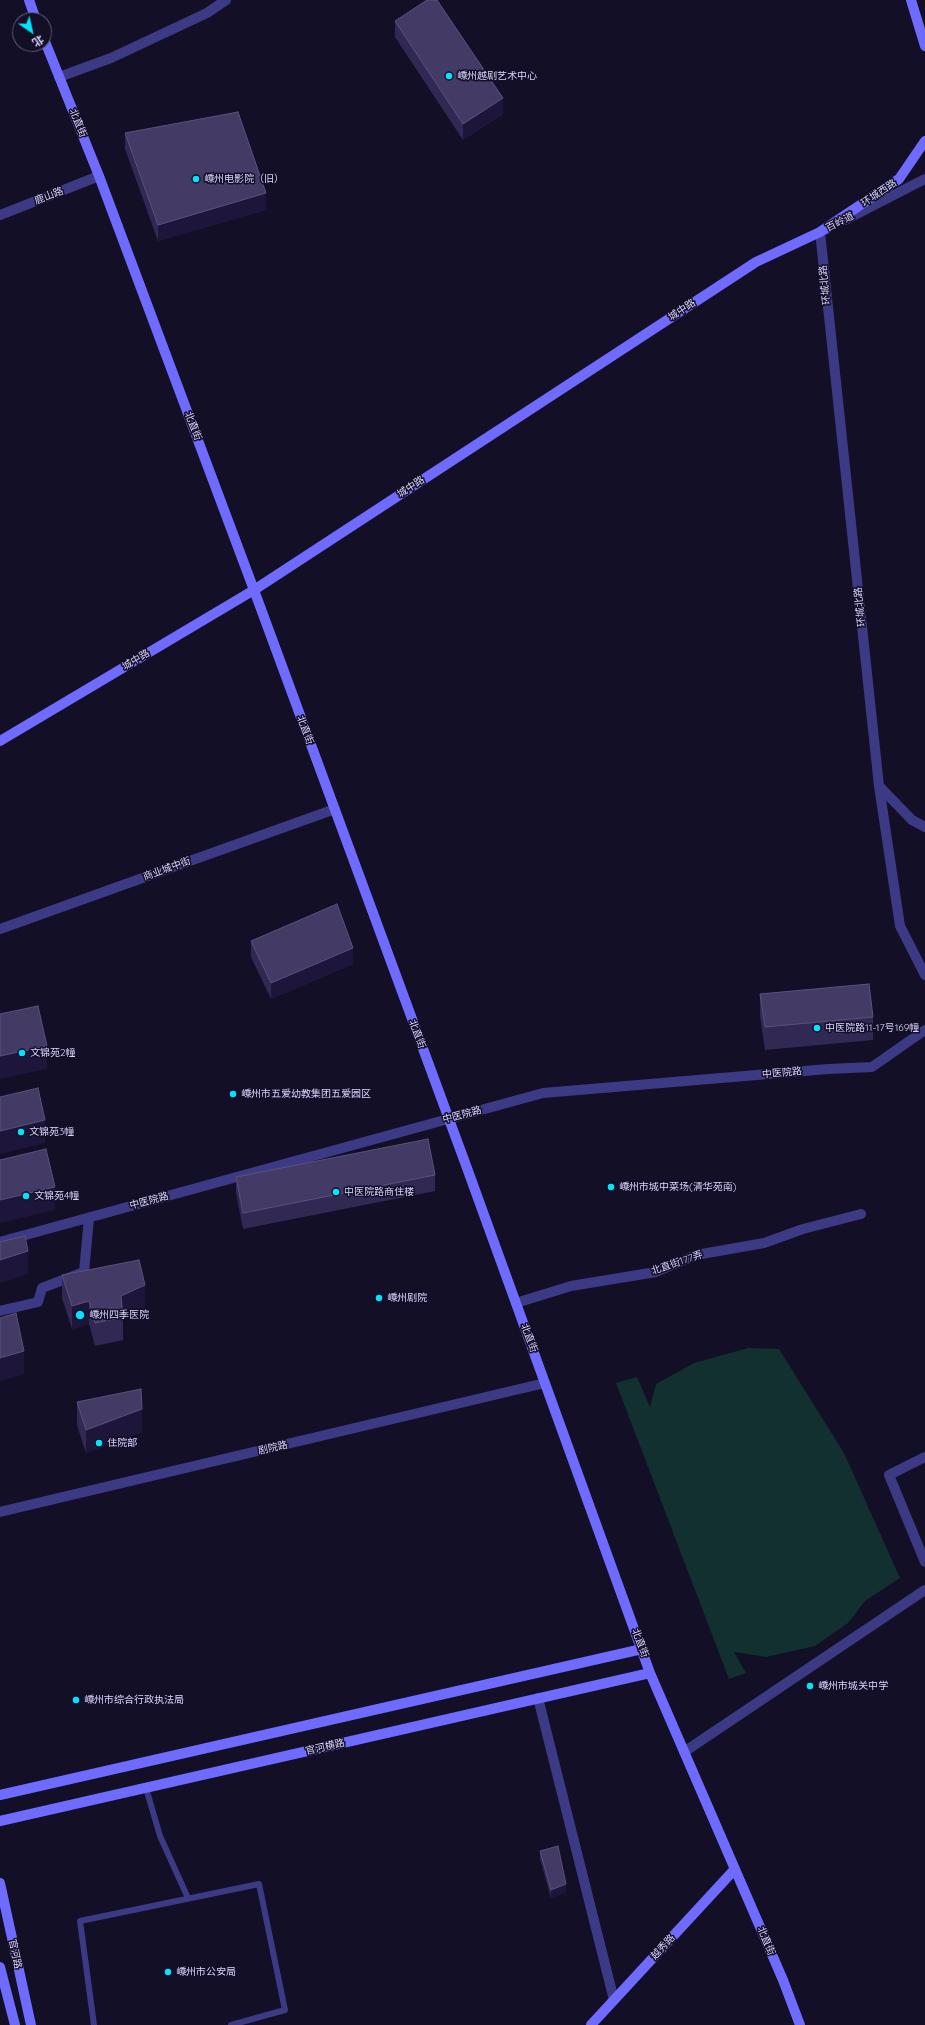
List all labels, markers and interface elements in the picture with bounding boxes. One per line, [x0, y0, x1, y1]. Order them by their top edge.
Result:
north arrow [12, 12, 52, 52]
text: 北 [30, 32, 47, 50]
place label: 嵊州越剧艺术中心 [457, 70, 537, 82]
marker: 嵊州越剧艺术中心 [444, 71, 454, 81]
street label: 北直街 [67, 107, 89, 139]
place label: 嵊州电影院（旧） [204, 173, 284, 185]
marker: 嵊州电影院（旧） [191, 174, 201, 184]
street label: 环城西路 [859, 177, 899, 209]
street label: 鹿山路 [33, 185, 65, 207]
street label: 百岭道 [824, 210, 856, 234]
street label: 环城北路 [817, 264, 833, 306]
street label: 城中路 [666, 297, 698, 323]
street label: 北直街 [182, 410, 204, 442]
street label: 城中路 [395, 474, 427, 500]
street label: 环城北路 [852, 586, 868, 628]
street label: 城中路 [120, 647, 152, 673]
street label: 北直街 [294, 714, 316, 746]
street label: 商业城中街 [141, 855, 193, 883]
street label: 北直街 [406, 1018, 428, 1050]
place label: 中医院路11-17号169幢 [825, 1022, 919, 1034]
marker: 中医院路11-17号169幢 [812, 1023, 822, 1033]
place label: 文锦苑2幢 [30, 1047, 76, 1059]
marker: 文锦苑2幢 [17, 1048, 27, 1058]
street label: 中医院路 [762, 1065, 802, 1081]
place label: 嵊州市五爱幼教集团五爱园区 [241, 1088, 371, 1100]
marker: 嵊州市五爱幼教集团五爱园区 [228, 1089, 238, 1099]
street label: 中医院路 [441, 1104, 483, 1126]
place label: 文锦苑3幢 [29, 1126, 74, 1138]
marker: 文锦苑3幢 [16, 1127, 26, 1137]
place label: 嵊州市城中菜场(清华苑南) [619, 1181, 736, 1193]
marker: 嵊州市城中菜场(清华苑南) [606, 1182, 616, 1192]
place label: 中医院路商住楼 [344, 1186, 414, 1198]
marker: 中医院路商住楼 [331, 1187, 341, 1197]
place label: 文锦苑4幢 [34, 1190, 79, 1202]
street label: 中医院路 [128, 1190, 170, 1212]
marker: 文锦苑4幢 [21, 1191, 31, 1201]
street label: 北直街177弄 [650, 1249, 704, 1277]
place label: 嵊州剧院 [387, 1292, 427, 1304]
marker: 嵊州剧院 [374, 1293, 384, 1303]
marker: 嵊州四季医院 [74, 1309, 86, 1321]
place label: 嵊州四季医院 [89, 1309, 149, 1321]
street label: 北直街 [518, 1322, 540, 1354]
place label: 住院部 [107, 1437, 137, 1449]
marker: 住院部 [94, 1438, 104, 1448]
street label: 剧院路 [257, 1439, 289, 1457]
street label: 北直街 [629, 1627, 651, 1659]
place label: 嵊州市城关中学 [818, 1680, 888, 1692]
marker: 嵊州市城关中学 [805, 1681, 815, 1691]
place label: 嵊州市综合行政执法局 [84, 1694, 184, 1706]
marker: 嵊州市综合行政执法局 [71, 1695, 81, 1705]
street label: 官河横路 [304, 1737, 346, 1757]
street label: 北直街 [755, 1925, 777, 1957]
street label: 越秀路 [648, 1932, 678, 1962]
street label: 官河路 [6, 1938, 24, 1970]
place label: 嵊州市公安局 [176, 1966, 236, 1978]
marker: 嵊州市公安局 [163, 1967, 173, 1977]

